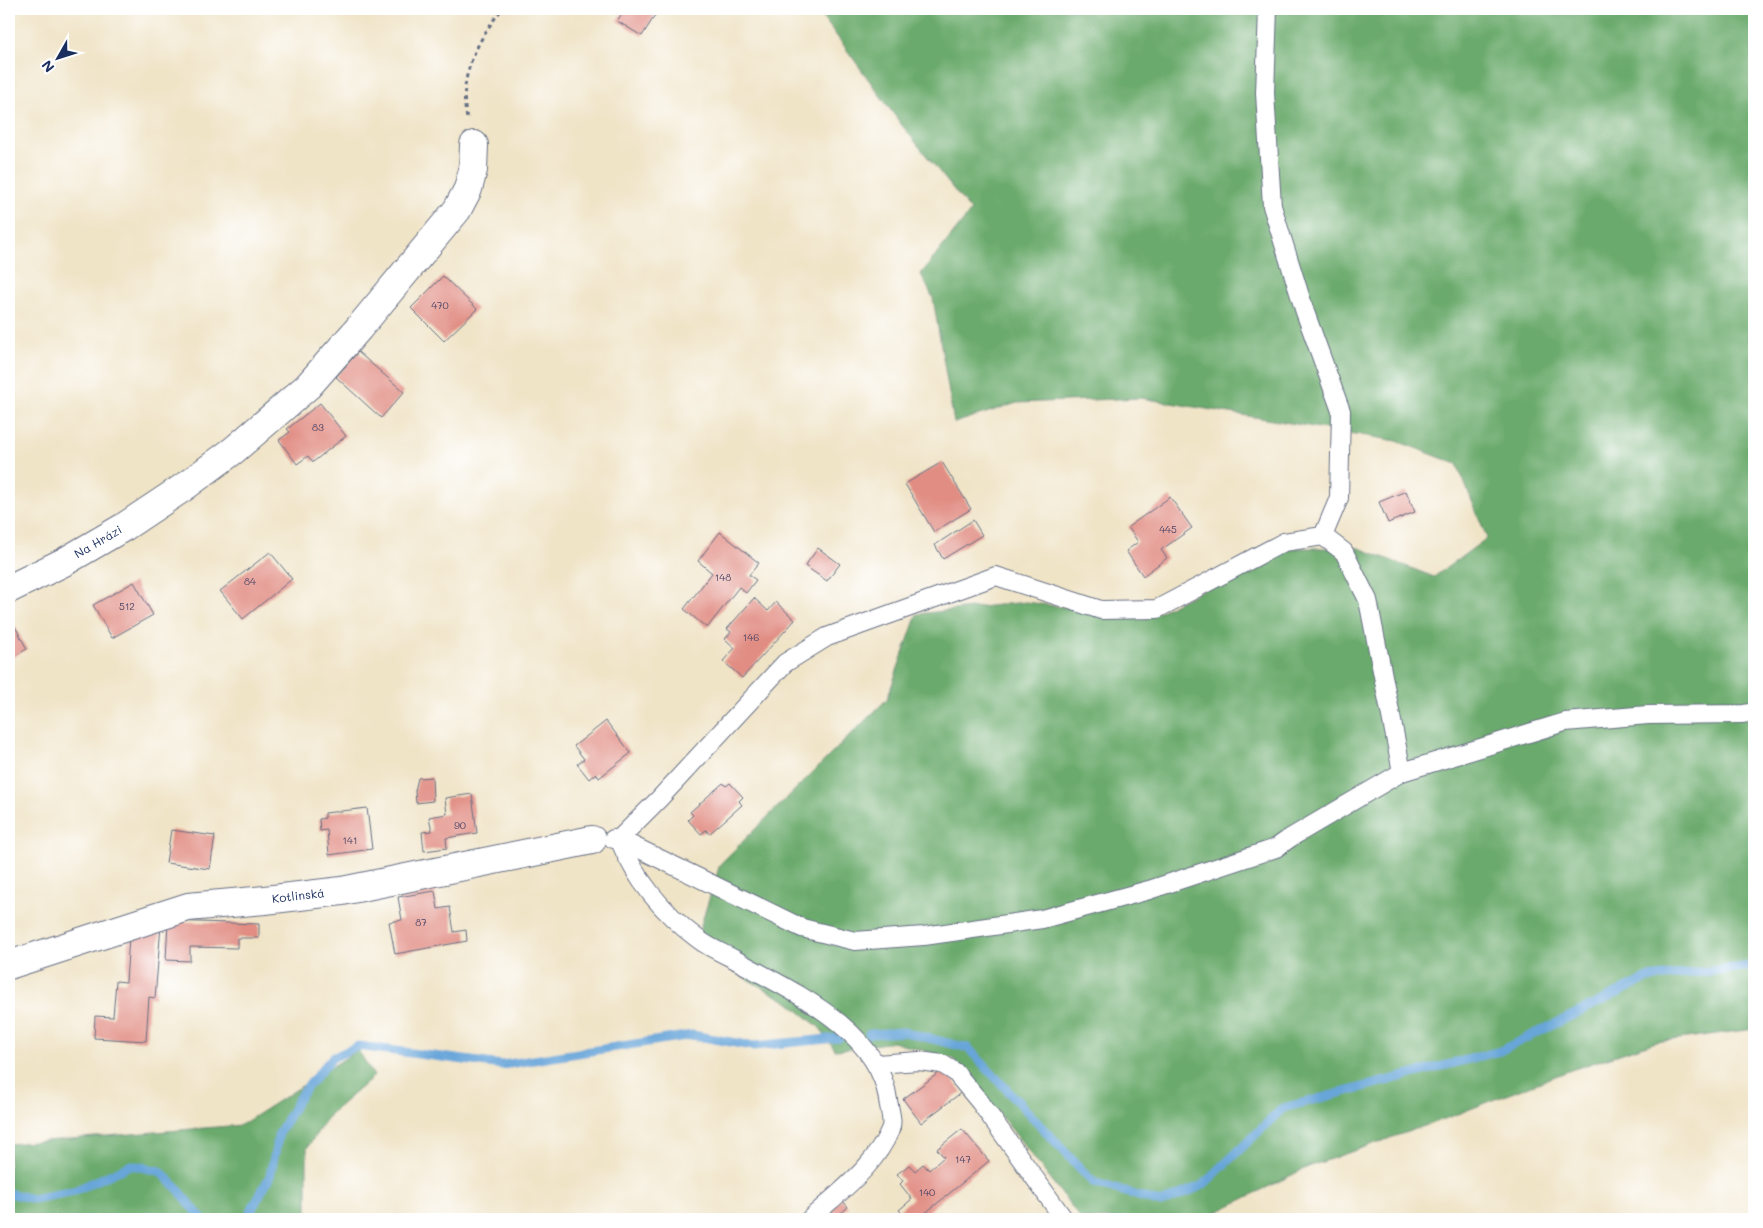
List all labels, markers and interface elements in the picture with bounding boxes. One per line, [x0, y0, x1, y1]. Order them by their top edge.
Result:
north arrow [32, 32, 82, 82]
text: N [37, 56, 58, 77]
house number: 470 [431, 298, 449, 312]
house number: 83 [312, 420, 324, 434]
street label: Na Hrázi [71, 521, 125, 561]
house number: 445 [1159, 522, 1177, 536]
house number: 148 [715, 570, 731, 584]
house number: 84 [244, 574, 256, 588]
house number: 512 [119, 599, 135, 613]
house number: 146 [743, 630, 759, 644]
house number: 90 [454, 818, 466, 832]
house number: 141 [343, 833, 357, 847]
street label: Kotlinská [271, 884, 325, 906]
house number: 87 [415, 915, 427, 929]
house number: 147 [955, 1152, 971, 1166]
house number: 140 [919, 1185, 935, 1199]

